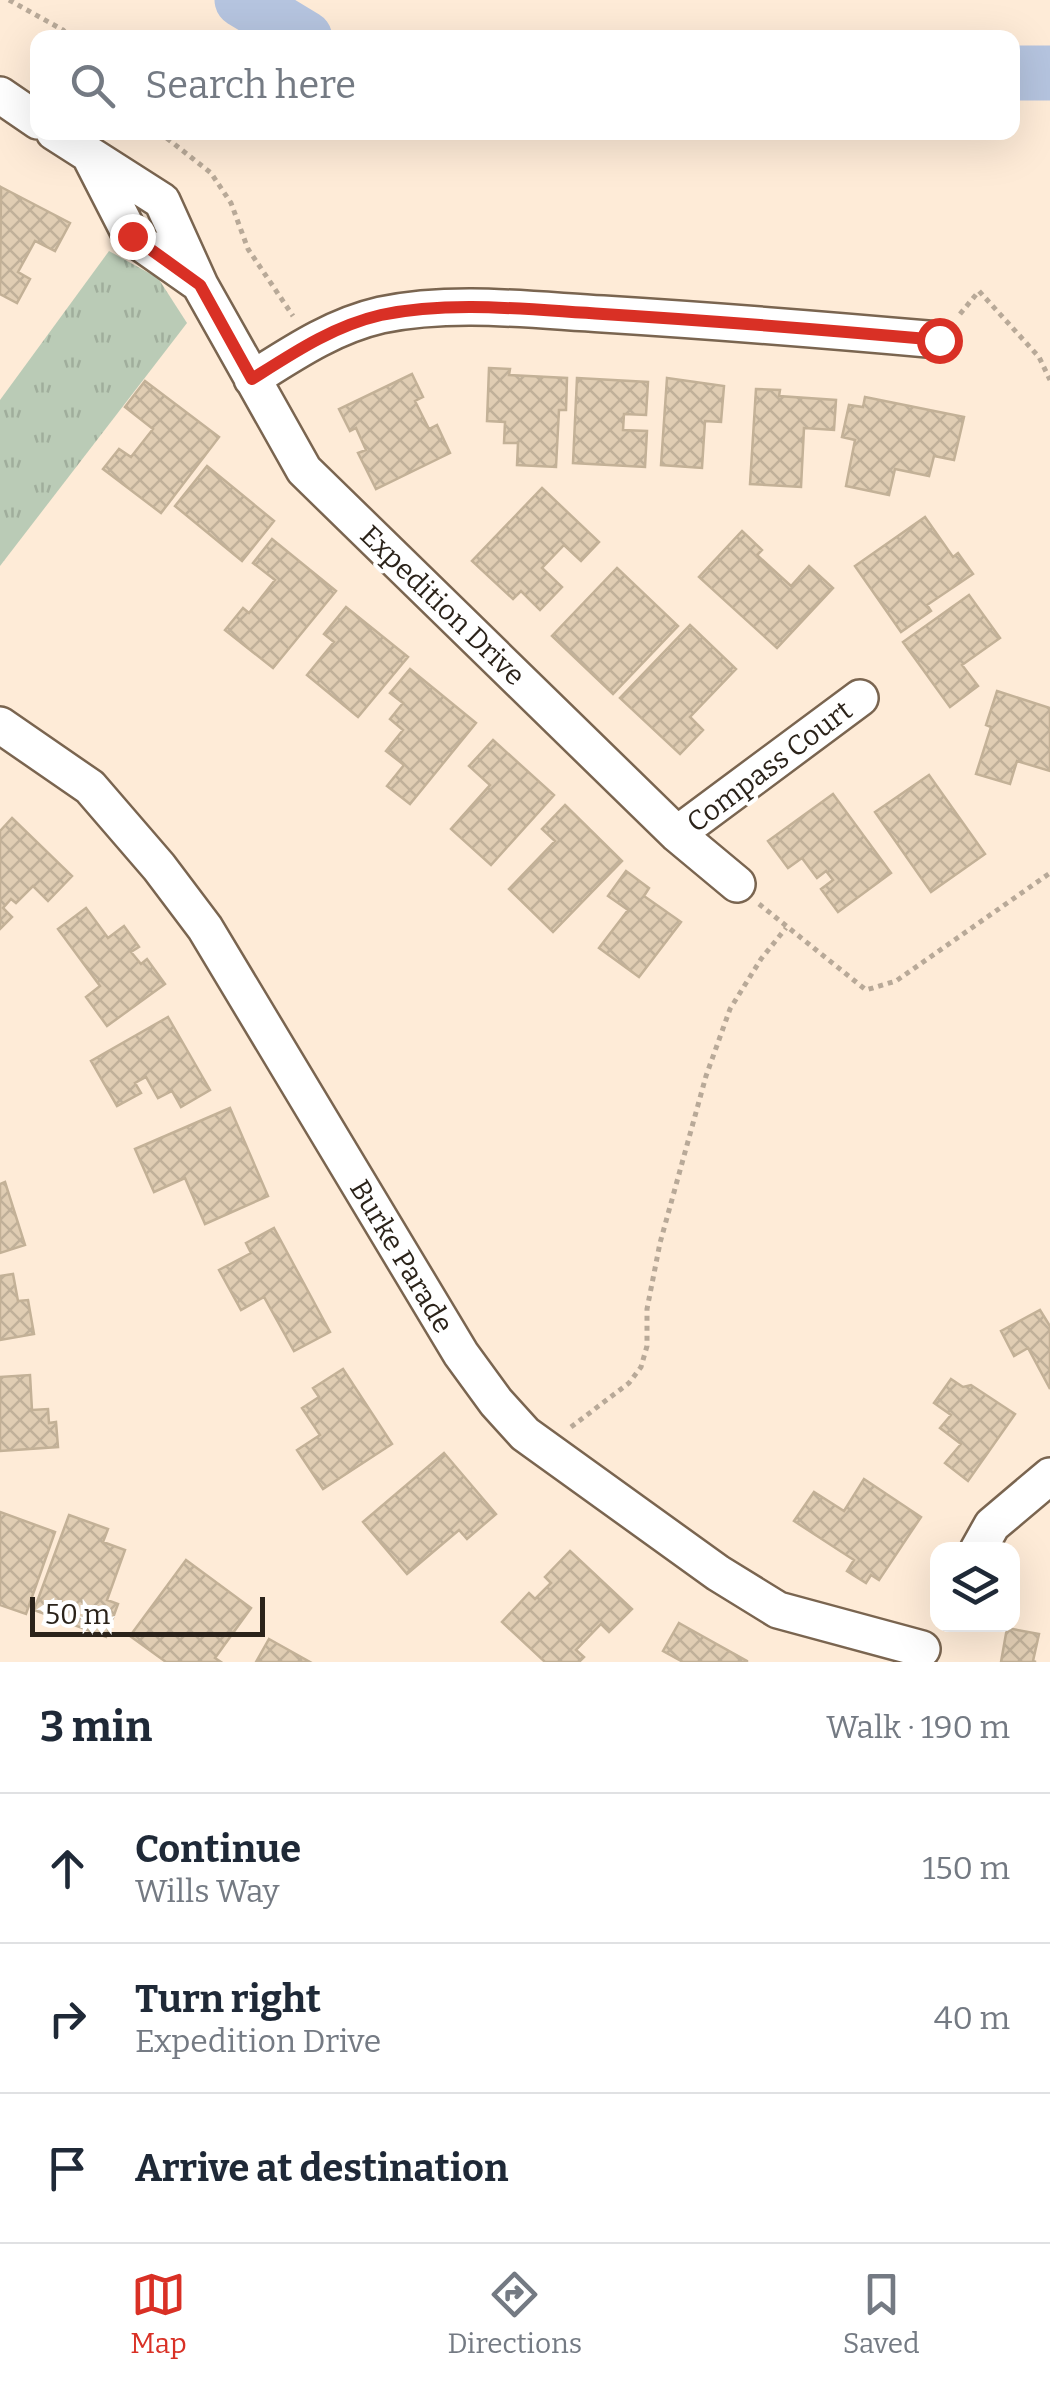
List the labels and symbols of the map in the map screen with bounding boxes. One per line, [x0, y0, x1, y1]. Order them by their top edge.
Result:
route end [110, 214, 156, 260]
route start [917, 318, 963, 364]
street label: Expedition Drive [354, 519, 532, 692]
street label: Compass Court [680, 694, 858, 839]
street label: Burke Parade [343, 1174, 460, 1339]
scale bar [30, 1592, 265, 1636]

